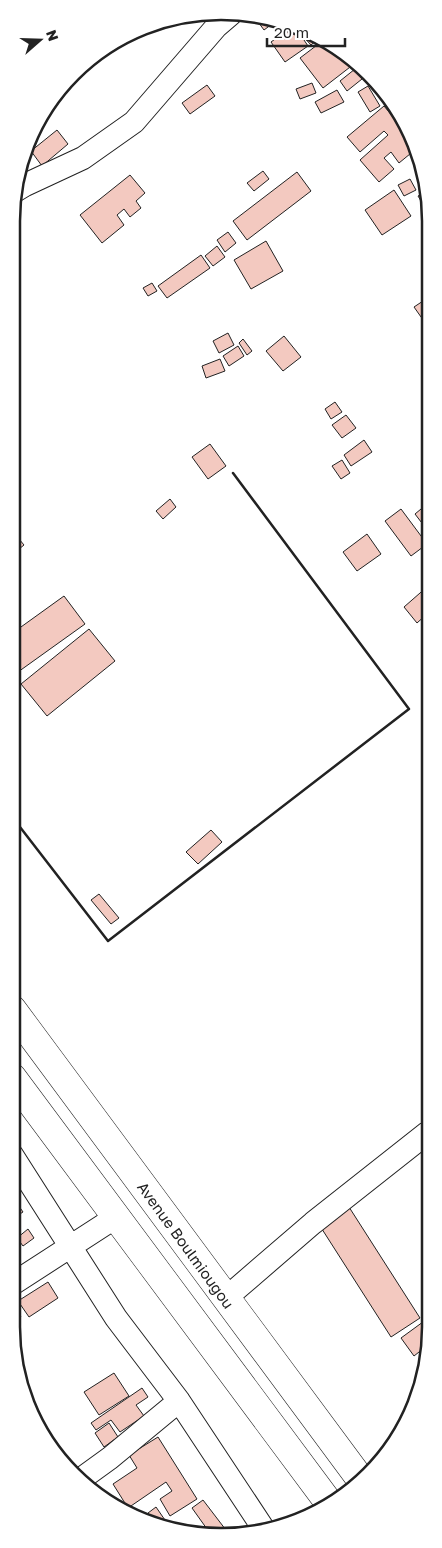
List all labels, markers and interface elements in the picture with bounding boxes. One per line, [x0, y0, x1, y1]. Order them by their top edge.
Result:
north arrow [15, 15, 65, 65]
scale bar [267, 15, 344, 47]
text: 20 m [274, 23, 309, 41]
text: N [43, 27, 62, 43]
street label: Avenue Boulmiougou [134, 1178, 238, 1312]

